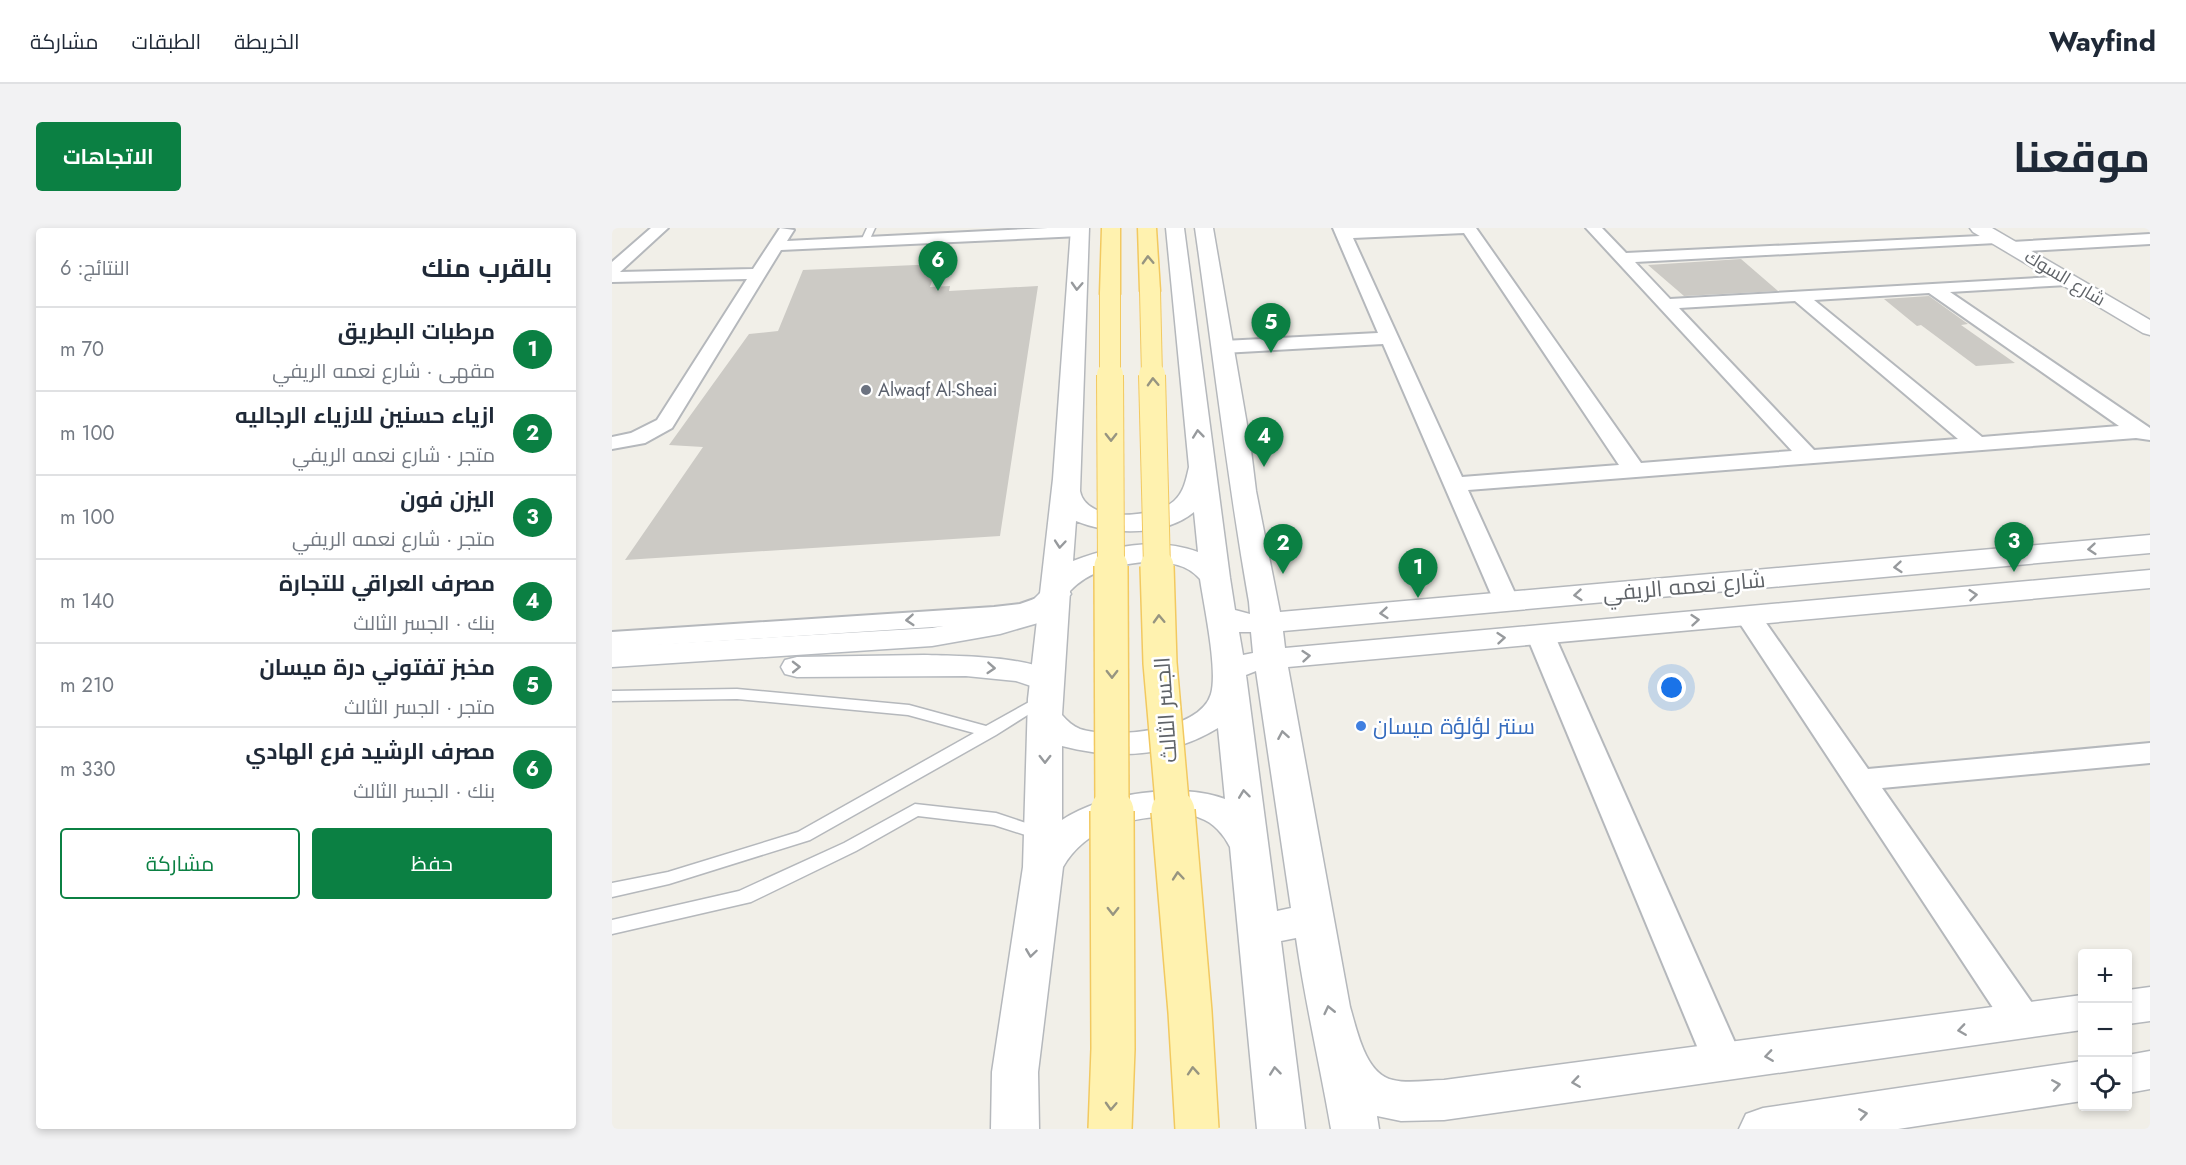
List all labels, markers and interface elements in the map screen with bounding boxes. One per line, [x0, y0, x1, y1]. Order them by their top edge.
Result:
text: Wayfind [2049, 21, 2156, 62]
text: مشاركة [30, 27, 99, 57]
text: الطبقات [132, 27, 201, 57]
text: الخريطة [234, 27, 300, 57]
button: الاتجاهات [36, 122, 181, 191]
text: موقعنا [2013, 127, 2150, 188]
pin: 6 [918, 242, 958, 291]
street label: شارع السوك [2020, 244, 2110, 312]
text: بالقرب منك [422, 249, 552, 287]
text: النتائج: 6 [60, 254, 130, 283]
one-way arrow [1142, 255, 1155, 264]
one-way arrow [1071, 282, 1084, 291]
pin: 5 [1252, 304, 1290, 353]
text: مرطبات البطريق [338, 315, 495, 347]
text: 70 m [60, 335, 104, 364]
text: 1 [527, 335, 538, 364]
text: مقهى · شارع نعمه الريفي [272, 357, 495, 386]
place label: Alwaqf Al-Sheai [878, 377, 997, 403]
one-way arrow [1146, 378, 1159, 387]
marker: Alwaqf Al-Sheai [859, 383, 873, 397]
text: ازياء حسنين للازياء الرجاليه [235, 399, 495, 431]
pin: 4 [1244, 418, 1284, 467]
text: 100 m [60, 419, 115, 448]
text: 2 [526, 419, 539, 448]
one-way arrow [1193, 429, 1205, 438]
one-way arrow [1105, 432, 1117, 441]
text: متجر · شارع نعمه الريفي [292, 441, 495, 470]
text: اليزن فون [400, 483, 495, 515]
text: 100 m [60, 503, 115, 532]
text: 3 [526, 503, 539, 532]
pin: 3 [1994, 522, 2034, 572]
pin: 2 [1264, 524, 1302, 574]
text: متجر · شارع نعمه الريفي [292, 525, 495, 554]
one-way arrow [1054, 539, 1067, 548]
one-way arrow [2087, 542, 2096, 555]
pin: 1 [1398, 548, 1438, 598]
one-way arrow [1893, 560, 1902, 573]
street label: شارع نعمه الريفي [1601, 563, 1767, 610]
text: مصرف العراقي للتجارة [279, 567, 495, 599]
text: 140 m [60, 587, 114, 616]
text: 4 [526, 587, 539, 616]
one-way arrow [1573, 589, 1582, 602]
one-way arrow [1968, 589, 1977, 602]
one-way arrow [1379, 606, 1388, 619]
text: بنك · الجسر الثالث [353, 609, 495, 638]
one-way arrow [906, 614, 915, 627]
one-way arrow [1153, 614, 1165, 623]
one-way arrow [1690, 614, 1699, 627]
one-way arrow [1496, 632, 1505, 645]
one-way arrow [1302, 649, 1311, 662]
text: مخبز تفتوني درة ميسان [259, 651, 495, 683]
street label: الجسر الثالث [1145, 656, 1185, 764]
one-way arrow [792, 661, 801, 673]
one-way arrow [987, 661, 996, 674]
one-way arrow [1106, 669, 1118, 678]
text: 210 m [60, 671, 114, 700]
text: 5 [526, 671, 539, 700]
your location [1657, 673, 1686, 702]
text: متجر · الجسر الثالث [344, 693, 495, 722]
place label: سنتر لؤلؤة ميسان [1373, 710, 1535, 742]
marker: سنتر لؤلؤة ميسان [1354, 719, 1368, 733]
one-way arrow [1277, 731, 1289, 740]
text: مصرف الرشيد فرع الهادي [246, 735, 495, 767]
text: 330 m [60, 755, 115, 784]
text: 6 [526, 755, 539, 784]
one-way arrow [1039, 755, 1051, 764]
text: بنك · الجسر الثالث [353, 777, 495, 806]
one-way arrow [1238, 789, 1250, 798]
button: مشاركة [60, 828, 300, 899]
button: حفظ [312, 828, 552, 899]
one-way arrow [1172, 872, 1185, 881]
one-way arrow [1107, 906, 1119, 915]
one-way arrow [1025, 949, 1038, 958]
map controls [2078, 949, 2132, 1111]
button: + [2078, 949, 2132, 1003]
button: − [2078, 1003, 2132, 1057]
one-way arrow [1324, 1006, 1337, 1016]
one-way arrow [1958, 1023, 1967, 1035]
one-way arrow [1764, 1050, 1774, 1062]
button: locate [2078, 1057, 2132, 1111]
one-way arrow [1187, 1066, 1200, 1075]
one-way arrow [1269, 1066, 1282, 1075]
one-way arrow [1571, 1076, 1580, 1088]
one-way arrow [2051, 1079, 2060, 1091]
one-way arrow [1104, 1101, 1117, 1110]
one-way arrow [1857, 1108, 1867, 1121]

